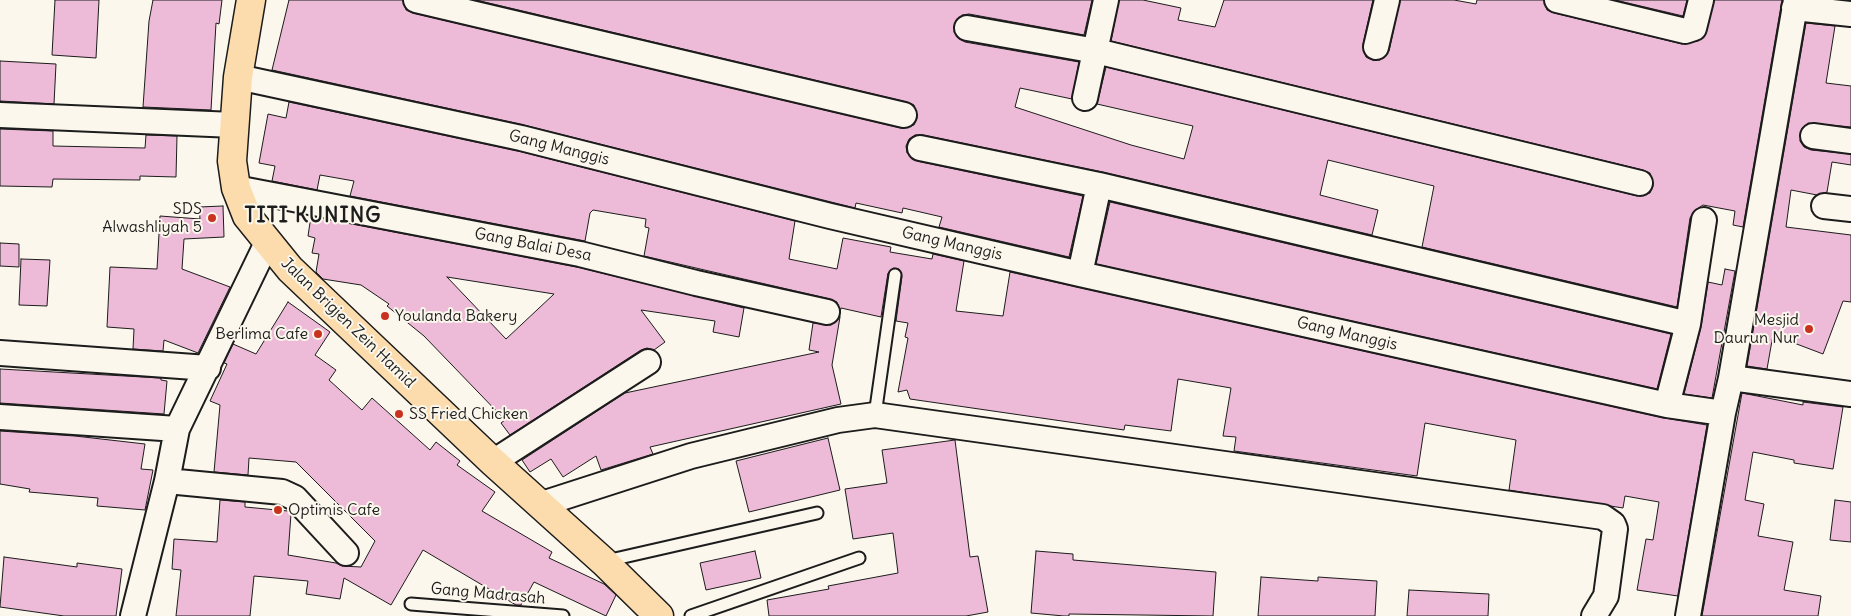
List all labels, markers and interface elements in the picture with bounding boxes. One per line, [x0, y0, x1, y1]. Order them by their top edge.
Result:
street label: Gang Manggis [507, 126, 611, 170]
place label: SDS Alwashliyah 5 [102, 199, 202, 237]
district label: TITI KUNING [243, 203, 383, 229]
marker: SDS Alwashliyah 5 [206, 212, 218, 224]
street label: Gang Manggis [900, 223, 1004, 265]
street label: Gang Balai Desa [473, 224, 593, 266]
street label: Jalan Brigjen Zein Hamid [277, 254, 419, 392]
place label: Youlanda Bakery [395, 306, 517, 326]
marker: Youlanda Bakery [379, 310, 391, 322]
place label: Mesjid Daurun Nur [1713, 310, 1799, 348]
street label: Gang Manggis [1295, 313, 1399, 355]
marker: Mesjid Daurun Nur [1803, 323, 1815, 335]
place label: Berlima Cafe [215, 324, 308, 344]
marker: Berlima Cafe [312, 328, 324, 340]
place label: SS Fried Chicken [409, 404, 528, 424]
marker: SS Fried Chicken [393, 408, 405, 420]
place label: Optimis Cafe [288, 500, 380, 520]
marker: Optimis Cafe [272, 504, 284, 516]
street label: Gang Madrasah [430, 579, 546, 609]

